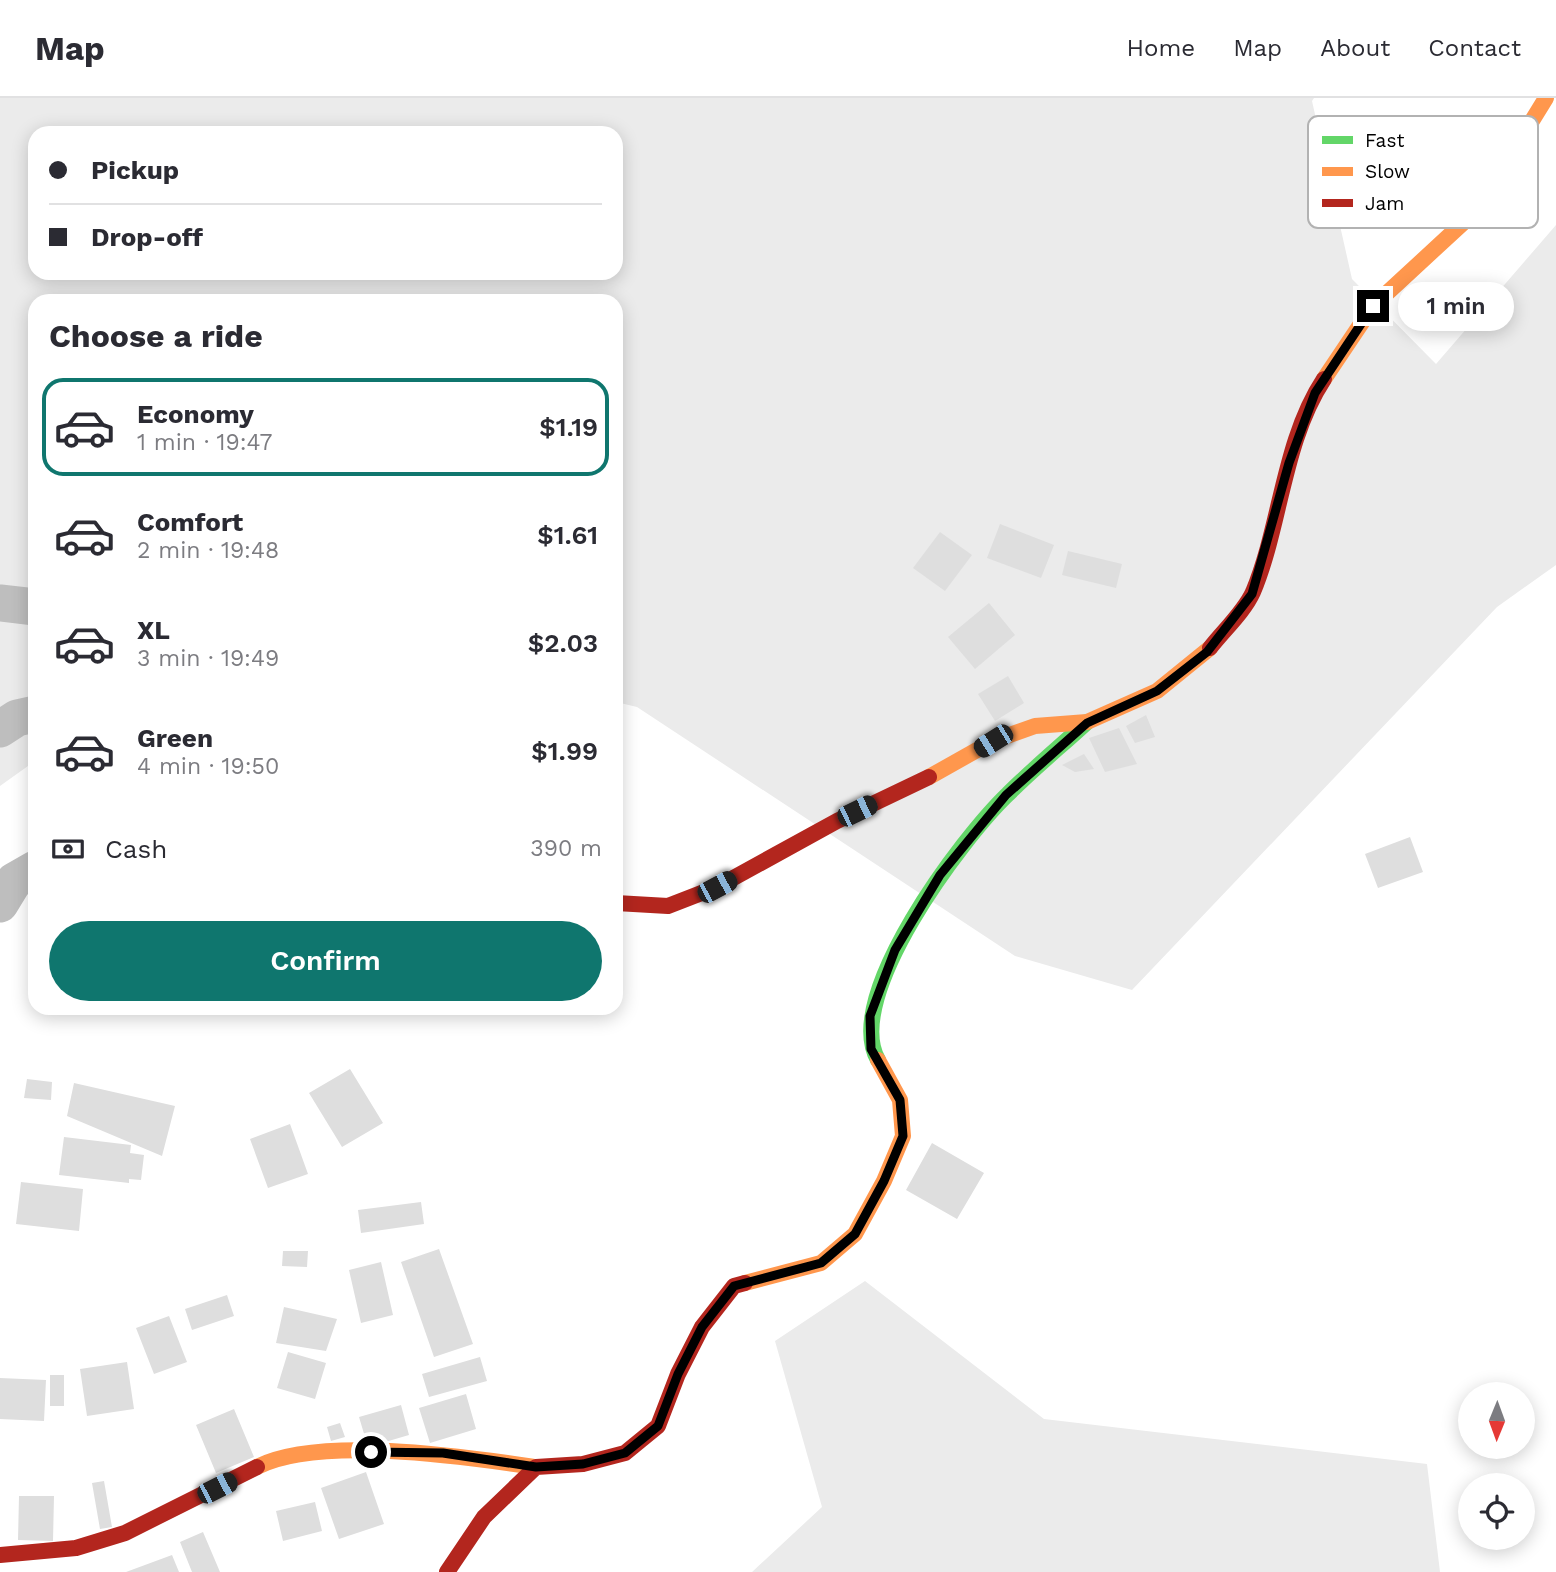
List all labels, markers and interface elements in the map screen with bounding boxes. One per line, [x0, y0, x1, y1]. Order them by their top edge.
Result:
text: Map [35, 29, 105, 68]
text: Home [1127, 34, 1195, 62]
text: Map [1233, 34, 1282, 62]
text: About [1320, 34, 1390, 62]
text: Contact [1428, 34, 1521, 62]
legend [1308, 116, 1538, 228]
text: Fast [1365, 129, 1404, 152]
text: Pickup [91, 155, 179, 185]
text: Slow [1365, 160, 1410, 183]
text: Jam [1365, 192, 1404, 215]
text: Drop-off [91, 222, 203, 252]
callout: 1 min [1398, 282, 1513, 330]
route end [1357, 290, 1389, 322]
text: 1 min [1426, 293, 1486, 320]
text: Choose a ride [49, 317, 263, 355]
icon: car [53, 396, 116, 459]
text: Economy [137, 399, 254, 429]
text: $1.19 [539, 412, 598, 442]
text: 1 min · 19:47 [137, 429, 272, 456]
icon: car [53, 504, 116, 567]
text: Comfort [137, 507, 243, 537]
text: $1.61 [537, 520, 598, 550]
text: 2 min · 19:48 [137, 537, 279, 564]
icon: car [53, 612, 116, 675]
text: XL [137, 615, 170, 645]
text: $2.03 [528, 628, 598, 658]
text: 3 min · 19:49 [137, 645, 279, 672]
icon: car [53, 720, 116, 783]
car [970, 721, 1017, 761]
text: Green [137, 723, 213, 753]
text: $1.99 [531, 736, 598, 766]
text: 4 min · 19:50 [137, 753, 279, 780]
car [834, 792, 881, 830]
icon: cash [49, 830, 87, 868]
text: Cash [105, 834, 167, 864]
text: 390 m [530, 835, 602, 862]
car [694, 868, 741, 906]
button: Confirm [49, 921, 602, 1001]
north arrow [1458, 1382, 1535, 1460]
map controls [1458, 1382, 1535, 1550]
route start [355, 1436, 387, 1468]
car [194, 1469, 241, 1507]
button: locate [1458, 1473, 1535, 1550]

